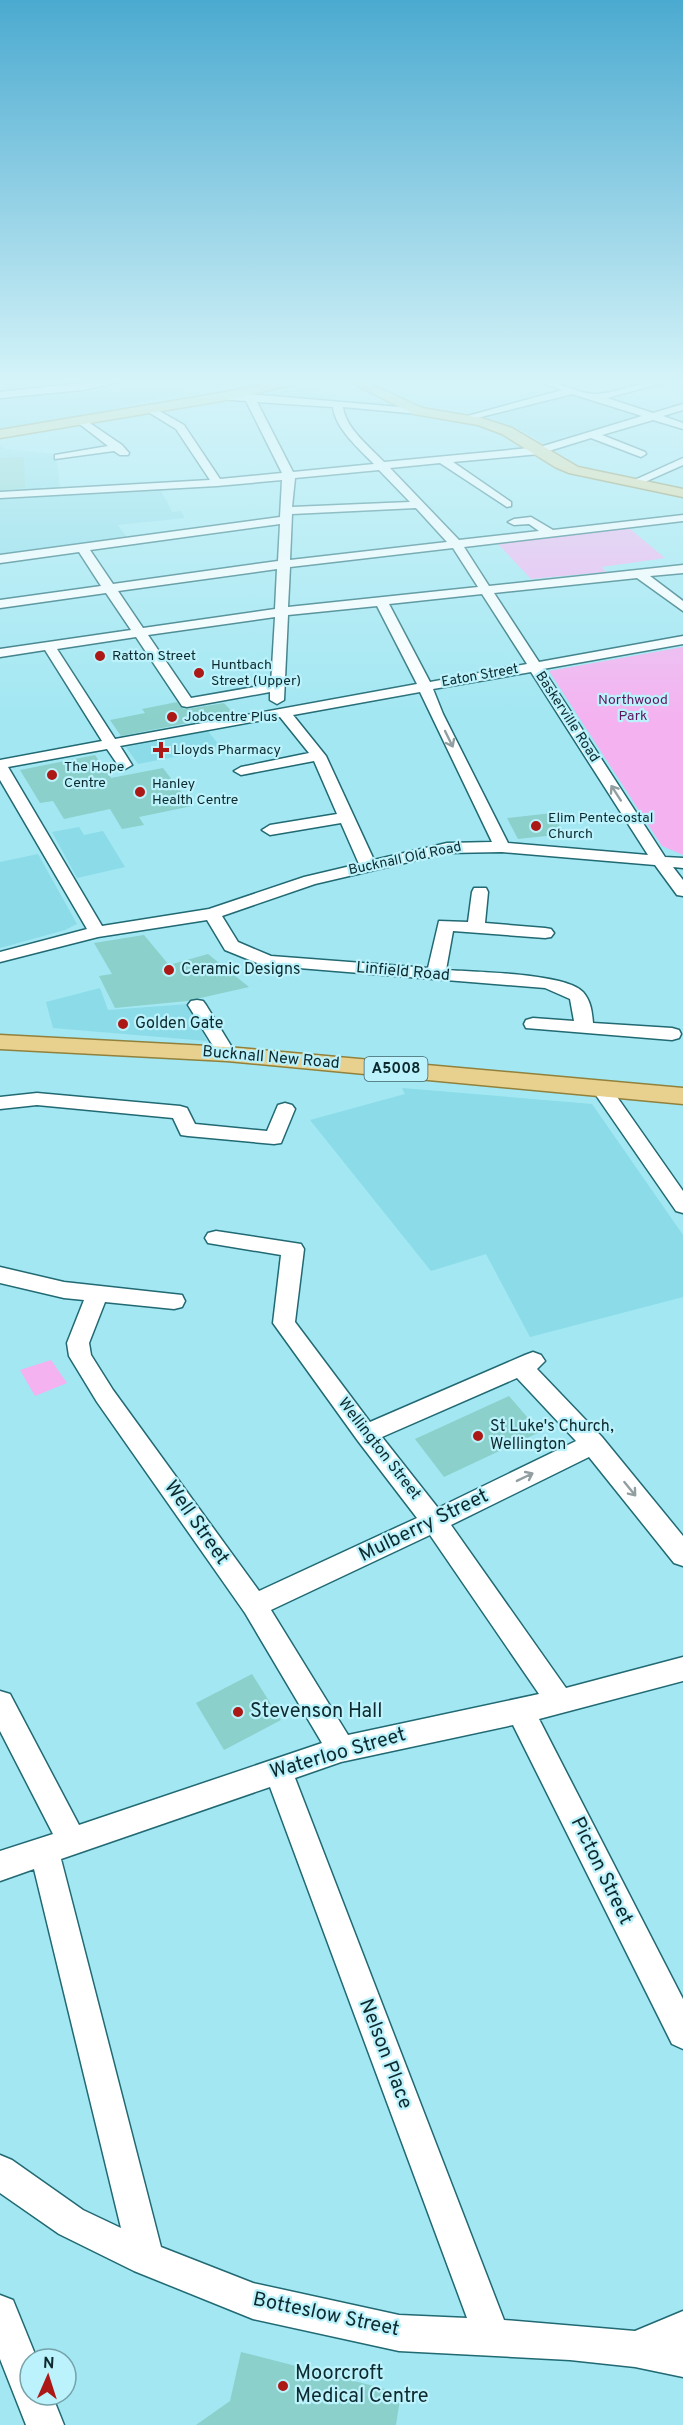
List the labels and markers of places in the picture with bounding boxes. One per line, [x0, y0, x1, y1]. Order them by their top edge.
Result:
place label: Ratton Street [112, 648, 196, 665]
marker: Ratton Street [93, 649, 107, 663]
place label: Huntbach Street (Upper) [211, 657, 301, 690]
marker: Huntbach Street (Upper) [192, 666, 206, 680]
place label: Jobcentre Plus [184, 709, 278, 726]
marker: Jobcentre Plus [165, 710, 179, 724]
place label: Lloyds Pharmacy [173, 742, 281, 759]
marker: Lloyds Pharmacy [154, 743, 168, 757]
place label: The Hope Centre [64, 759, 124, 792]
marker: The Hope Centre [45, 768, 59, 782]
place label: Hanley Health Centre [152, 776, 238, 809]
marker: Hanley Health Centre [133, 785, 147, 799]
place label: Elim Pentecostal Church [548, 810, 653, 843]
marker: Elim Pentecostal Church [529, 819, 543, 833]
place label: Ceramic Designs [181, 960, 301, 980]
marker: Ceramic Designs [162, 963, 176, 977]
place label: Golden Gate [135, 1014, 223, 1034]
marker: Golden Gate [116, 1017, 130, 1031]
place label: St Luke's Church, Wellington [490, 1417, 614, 1455]
marker: St Luke's Church, Wellington [471, 1429, 485, 1443]
place label: Stevenson Hall [250, 1699, 382, 1725]
marker: Stevenson Hall [231, 1705, 245, 1719]
place label: Moorcroft Medical Centre [295, 2361, 429, 2410]
marker: Moorcroft Medical Centre [276, 2379, 290, 2393]

